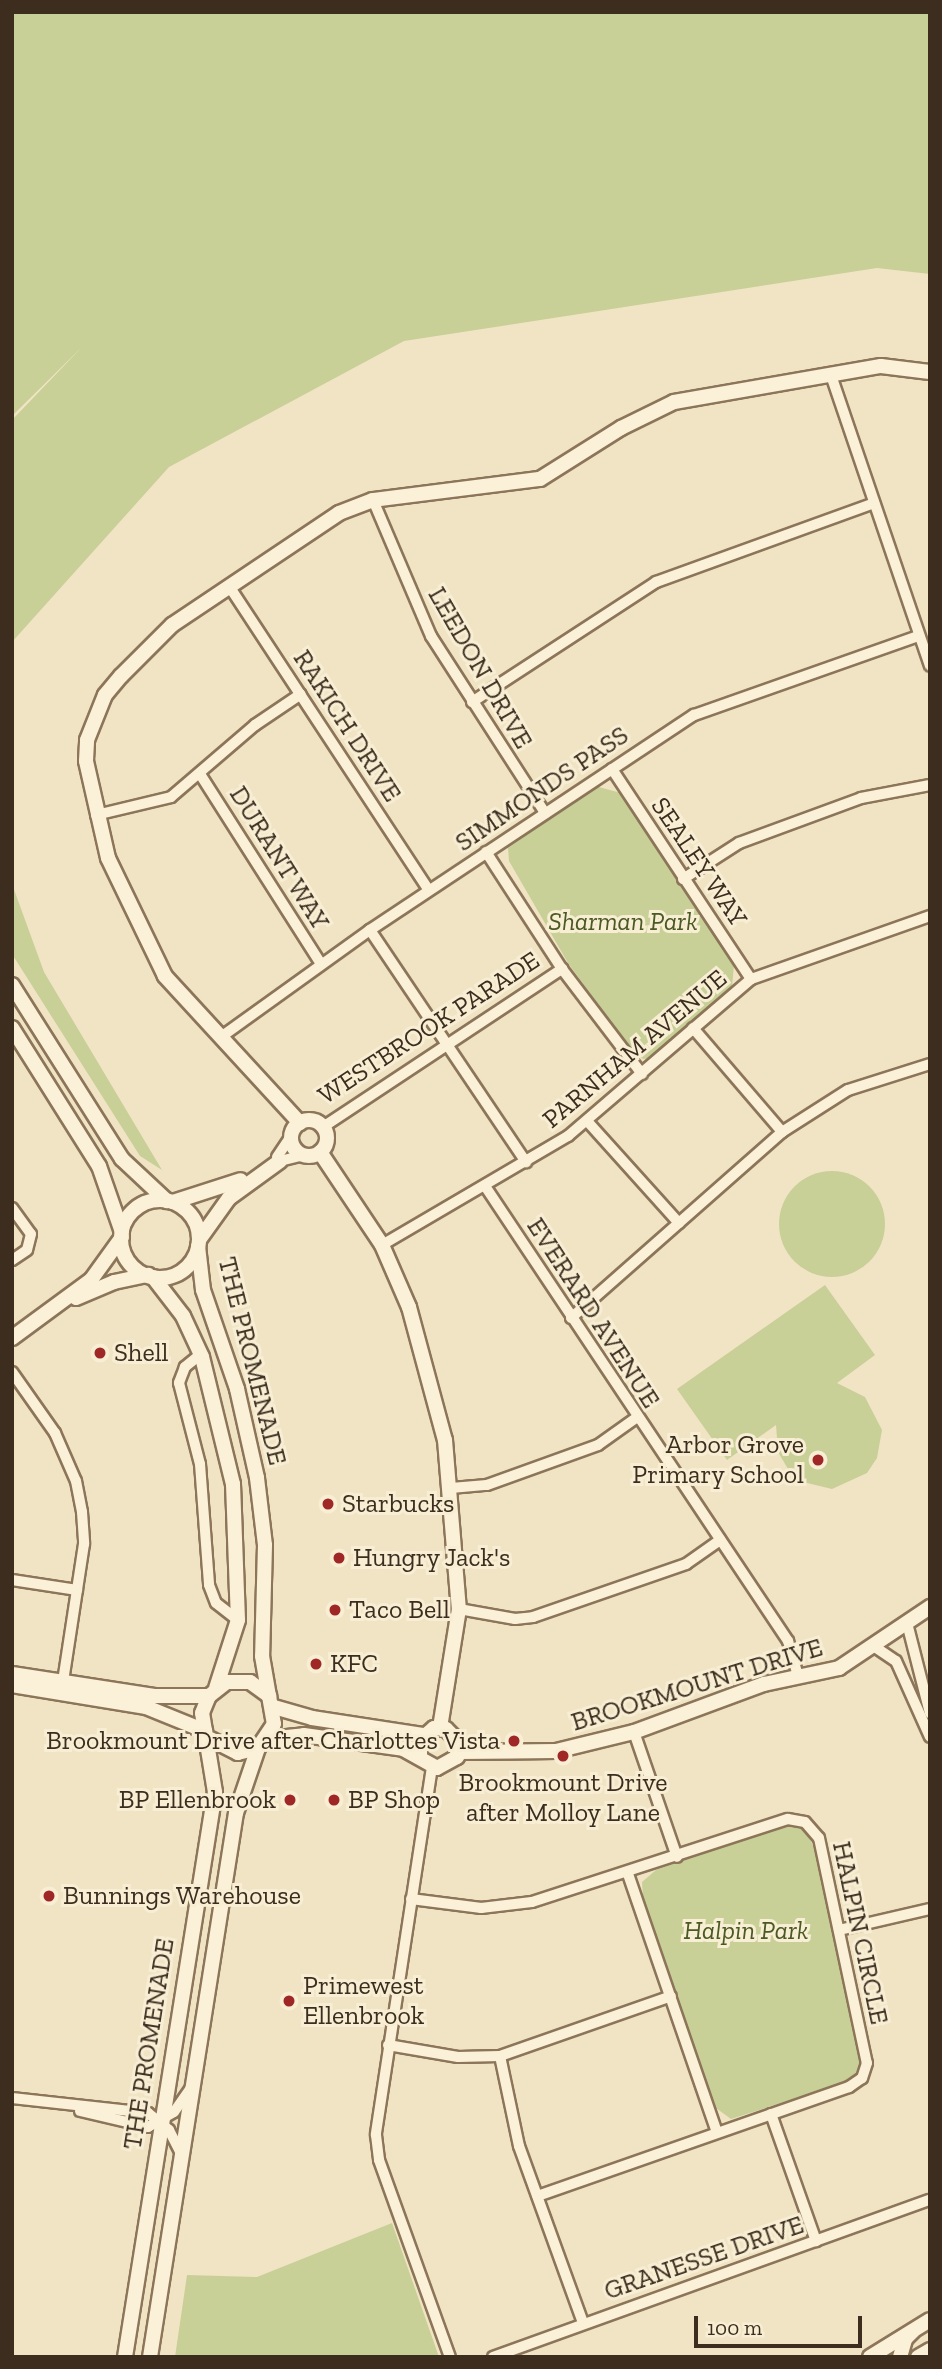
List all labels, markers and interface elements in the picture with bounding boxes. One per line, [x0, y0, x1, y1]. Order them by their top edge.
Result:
street label: LEEDON DRIVE [421, 582, 539, 754]
street label: RAKICH DRIVE [286, 644, 408, 808]
street label: SIMMONDS PASS [450, 720, 634, 858]
street label: DURANT WAY [222, 780, 336, 936]
street label: SEALEY WAY [644, 791, 754, 933]
park label: Sharman Park [548, 906, 698, 938]
street label: WESTBROOK PARADE [312, 945, 546, 1111]
street label: PARNHAM AVENUE [536, 963, 734, 1135]
street label: EVERARD AVENUE [520, 1212, 666, 1414]
street label: THE PROMENADE [211, 1254, 293, 1468]
place label: Shell [114, 1337, 168, 1369]
marker: Shell [92, 1345, 108, 1361]
place label: Arbor Grove Primary School [632, 1429, 804, 1490]
marker: Arbor Grove Primary School [810, 1452, 826, 1468]
place label: Starbucks [342, 1488, 454, 1520]
marker: Starbucks [320, 1496, 336, 1512]
place label: Hungry Jack's [353, 1542, 512, 1574]
marker: Hungry Jack's [331, 1550, 347, 1566]
place label: Taco Bell [349, 1594, 450, 1626]
marker: Taco Bell [327, 1602, 343, 1618]
street label: BROOKMOUNT DRIVE [567, 1632, 827, 1738]
place label: KFC [330, 1648, 378, 1680]
marker: KFC [308, 1656, 324, 1672]
place label: Brookmount Drive after Charlottes Vista [45, 1725, 500, 1757]
marker: Brookmount Drive after Charlottes Vista [506, 1733, 522, 1749]
marker: Brookmount Drive after Molloy Lane [555, 1748, 571, 1764]
place label: Brookmount Drive after Molloy Lane [459, 1767, 667, 1828]
place label: BP Ellenbrook [118, 1784, 276, 1816]
place label: BP Shop [348, 1784, 441, 1816]
marker: BP Ellenbrook [282, 1792, 298, 1808]
marker: BP Shop [326, 1792, 342, 1808]
street label: HALPIN CIRCLE [825, 1839, 895, 2027]
place label: Bunnings Warehouse [63, 1880, 302, 1912]
marker: Bunnings Warehouse [41, 1888, 57, 1904]
park label: Halpin Park [683, 1915, 809, 1947]
street label: THE PROMENADE [117, 1936, 181, 2152]
place label: Primewest Ellenbrook [303, 1970, 424, 2032]
marker: Primewest Ellenbrook [281, 1993, 297, 2009]
street label: GRANESSE DRIVE [600, 2209, 808, 2307]
scale bar [697, 2302, 865, 2346]
text: 100 m [707, 2315, 762, 2340]

